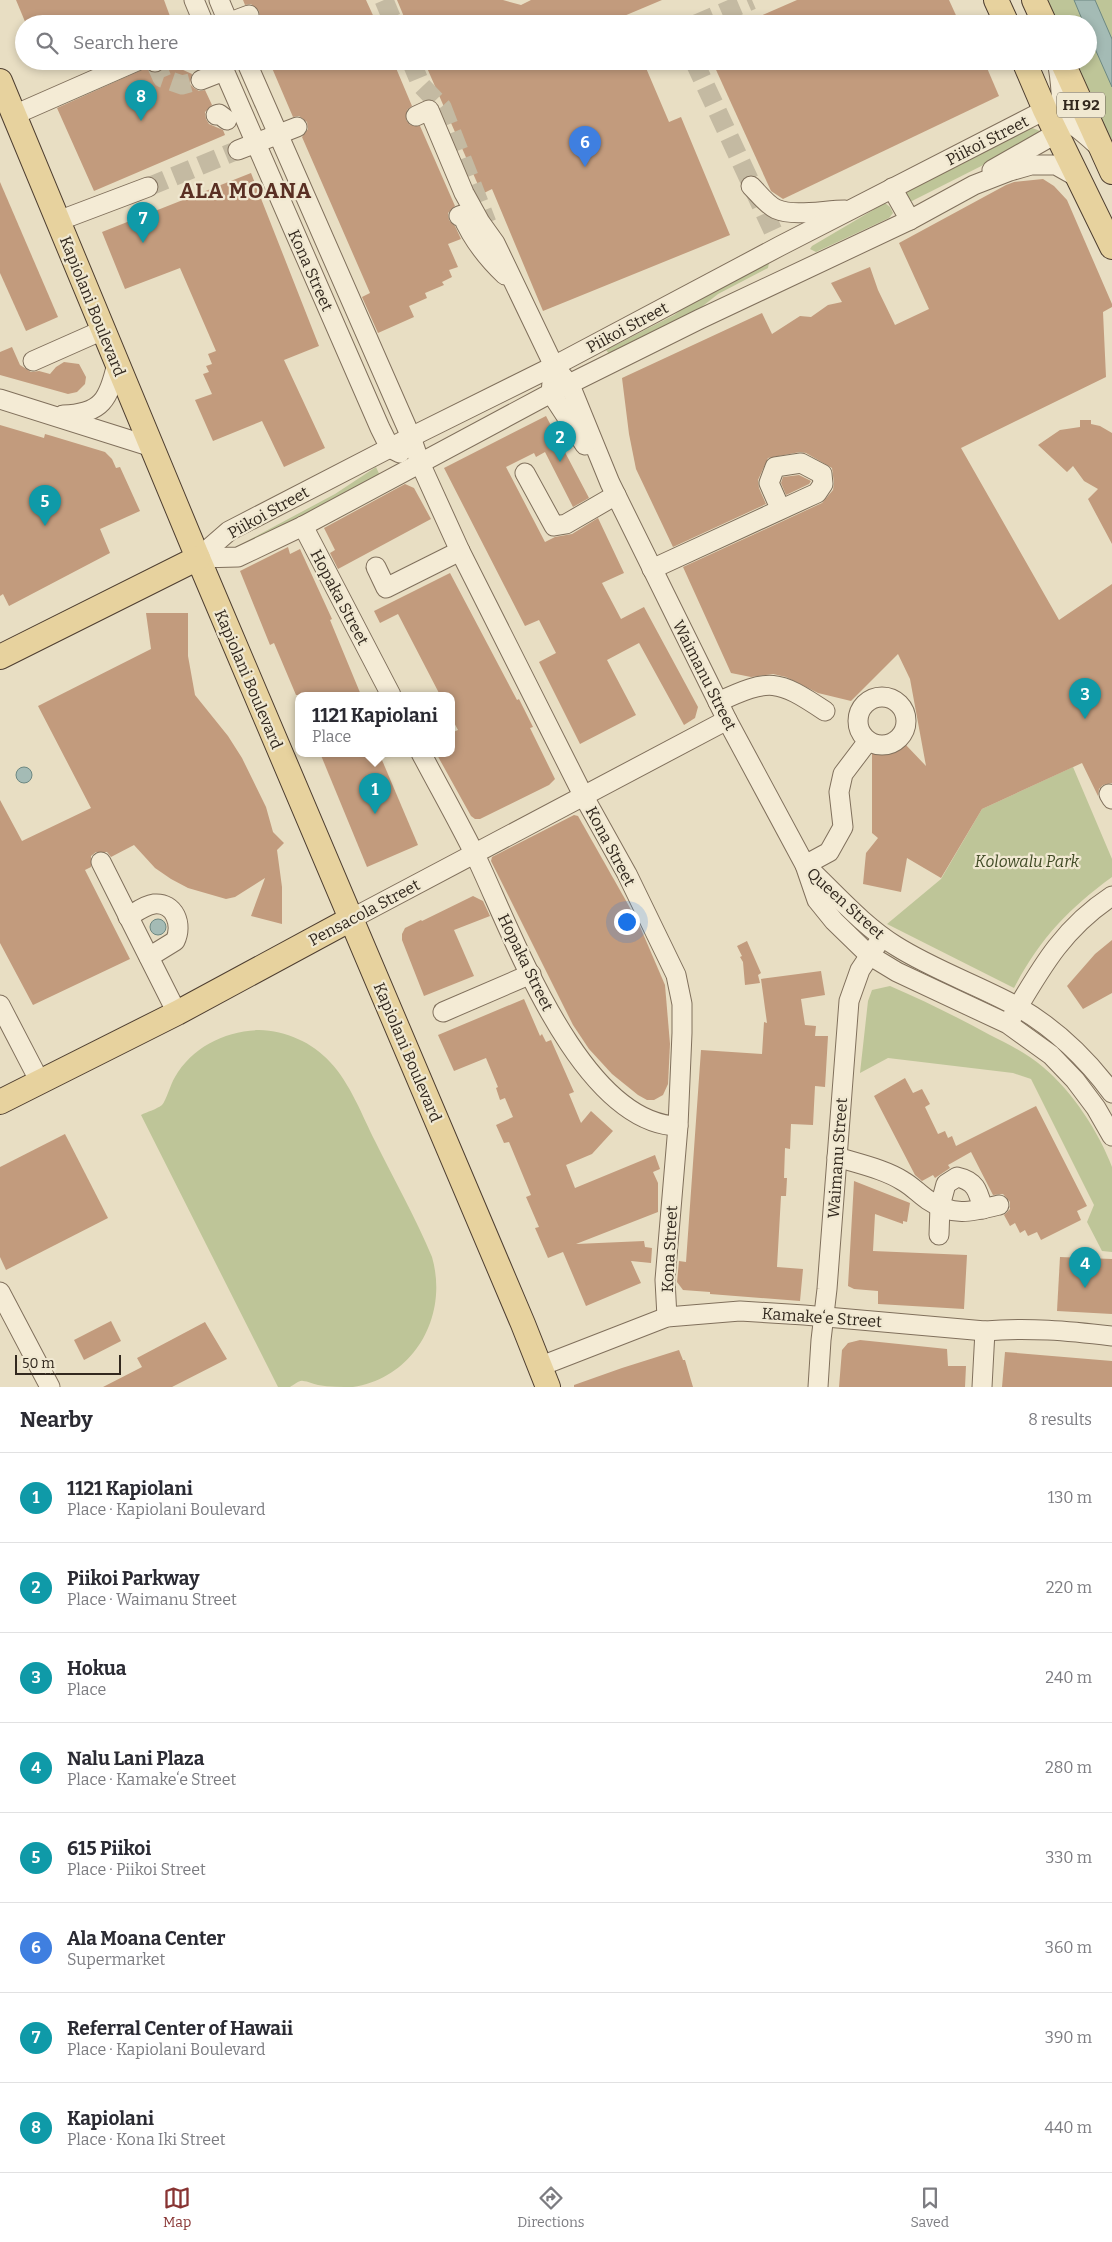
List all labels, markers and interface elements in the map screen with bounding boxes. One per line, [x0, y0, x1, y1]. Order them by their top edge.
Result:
search box [15, 15, 1097, 70]
icon: search [33, 29, 61, 57]
text: Search here [73, 31, 178, 54]
pin: 8 [125, 80, 157, 121]
road number: HI 92 [1057, 92, 1105, 118]
street label: Piikoi Street [943, 112, 1032, 169]
pin: 6 [569, 126, 601, 167]
district label: ALA MOANA [180, 178, 312, 204]
pin: 7 [127, 202, 159, 243]
street label: Kona Street [284, 227, 337, 314]
street label: Kapiolani Boulevard [56, 233, 130, 380]
street label: Piikoi Street [583, 298, 672, 357]
pin: 2 [544, 421, 576, 462]
street label: Piikoi Street [224, 482, 312, 543]
pin: 5 [29, 485, 61, 526]
street label: Hopaka Street [306, 546, 373, 649]
street label: Kapiolani Boulevard [211, 607, 287, 752]
street label: Waimanu Street [669, 617, 741, 734]
pin: 3 [1069, 678, 1101, 719]
popup [295, 692, 455, 757]
text: 1121 Kapiolani [312, 704, 438, 727]
text: Place [312, 727, 351, 746]
pin: 1 [359, 773, 391, 814]
street label: Kona Street [582, 803, 639, 889]
park label: Kolowalu Park [975, 852, 1079, 871]
street label: Queen Street [803, 864, 889, 943]
street label: Pensacola Street [305, 875, 423, 950]
your location [614, 909, 640, 935]
street label: Hopaka Street [494, 911, 557, 1014]
street label: Kapiolani Boulevard [370, 980, 446, 1125]
street label: Waimanu Street [824, 1097, 851, 1219]
street label: Kona Street [658, 1205, 681, 1293]
pin: 4 [1069, 1247, 1101, 1288]
street label: Kamakeʻe Street [761, 1304, 883, 1331]
scale bar [15, 1352, 121, 1375]
text: 50 m [22, 1355, 55, 1372]
text: Nearby [20, 1407, 93, 1433]
text: 8 results [1028, 1410, 1092, 1429]
text: 1121 Kapiolani [67, 1477, 193, 1500]
text: 1 [33, 1488, 39, 1507]
text: 130 m [1048, 1488, 1092, 1507]
text: Place · Kapiolani Boulevard [67, 1500, 265, 1519]
text: Piikoi Parkway [67, 1567, 199, 1590]
text: 2 [31, 1578, 41, 1597]
text: 220 m [1046, 1578, 1092, 1597]
text: Place · Waimanu Street [67, 1590, 237, 1609]
text: Hokua [67, 1657, 127, 1680]
text: 3 [31, 1668, 41, 1687]
text: 240 m [1045, 1668, 1092, 1687]
text: Place [67, 1680, 106, 1699]
text: Nalu Lani Plaza [67, 1747, 204, 1770]
text: 4 [31, 1758, 41, 1777]
text: 280 m [1045, 1758, 1092, 1777]
text: Place · Kamakeʻe Street [67, 1770, 236, 1789]
text: 615 Piikoi [67, 1837, 151, 1860]
text: 5 [32, 1848, 40, 1867]
text: 330 m [1045, 1848, 1092, 1867]
text: Place · Piikoi Street [67, 1860, 206, 1879]
text: Ala Moana Center [67, 1927, 226, 1950]
text: 6 [31, 1938, 41, 1957]
text: 360 m [1045, 1938, 1092, 1957]
text: Supermarket [67, 1950, 165, 1969]
text: Referral Center of Hawaii [67, 2017, 293, 2040]
text: 7 [32, 2028, 40, 2047]
text: 390 m [1045, 2028, 1092, 2047]
text: Place · Kapiolani Boulevard [67, 2040, 265, 2059]
text: Kapiolani [67, 2107, 154, 2130]
text: 8 [31, 2118, 41, 2137]
text: 440 m [1045, 2118, 1092, 2137]
text: Place · Kona Iki Street [67, 2130, 225, 2149]
tab: Map [163, 2184, 191, 2231]
tab: Directions [517, 2184, 585, 2231]
tab: Saved [911, 2184, 949, 2231]

